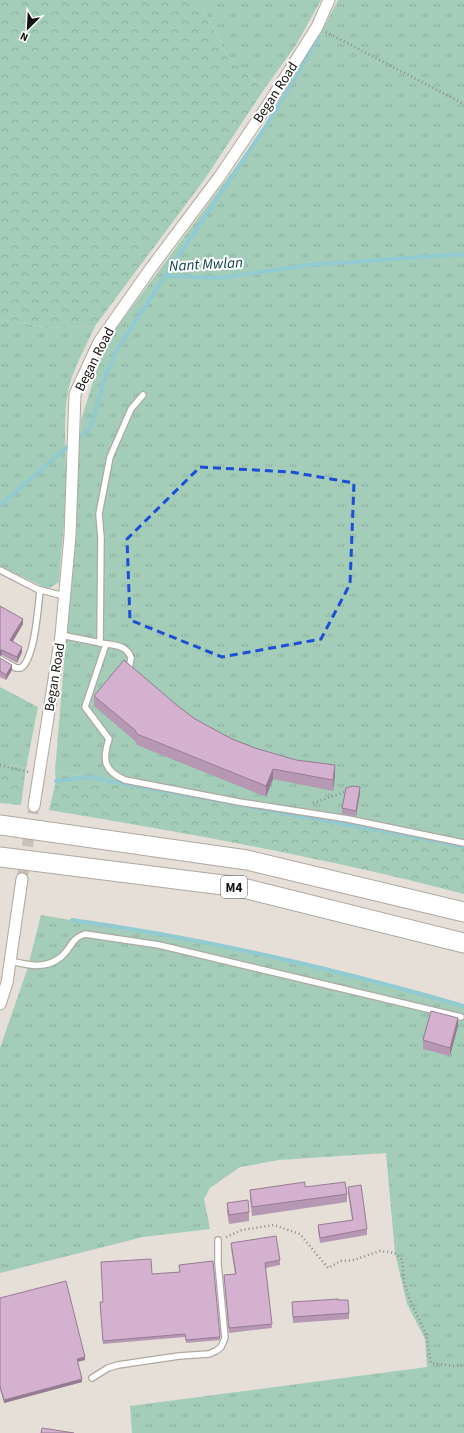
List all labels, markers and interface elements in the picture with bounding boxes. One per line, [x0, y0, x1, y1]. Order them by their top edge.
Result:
north arrow [8, 8, 48, 48]
text: N [18, 28, 31, 45]
street label: Began Road [249, 58, 303, 127]
water label: Nant Mwlan [169, 252, 244, 277]
street label: Began Road [70, 324, 120, 395]
street label: Began Road [40, 641, 70, 713]
road number: M4 [221, 876, 247, 898]

